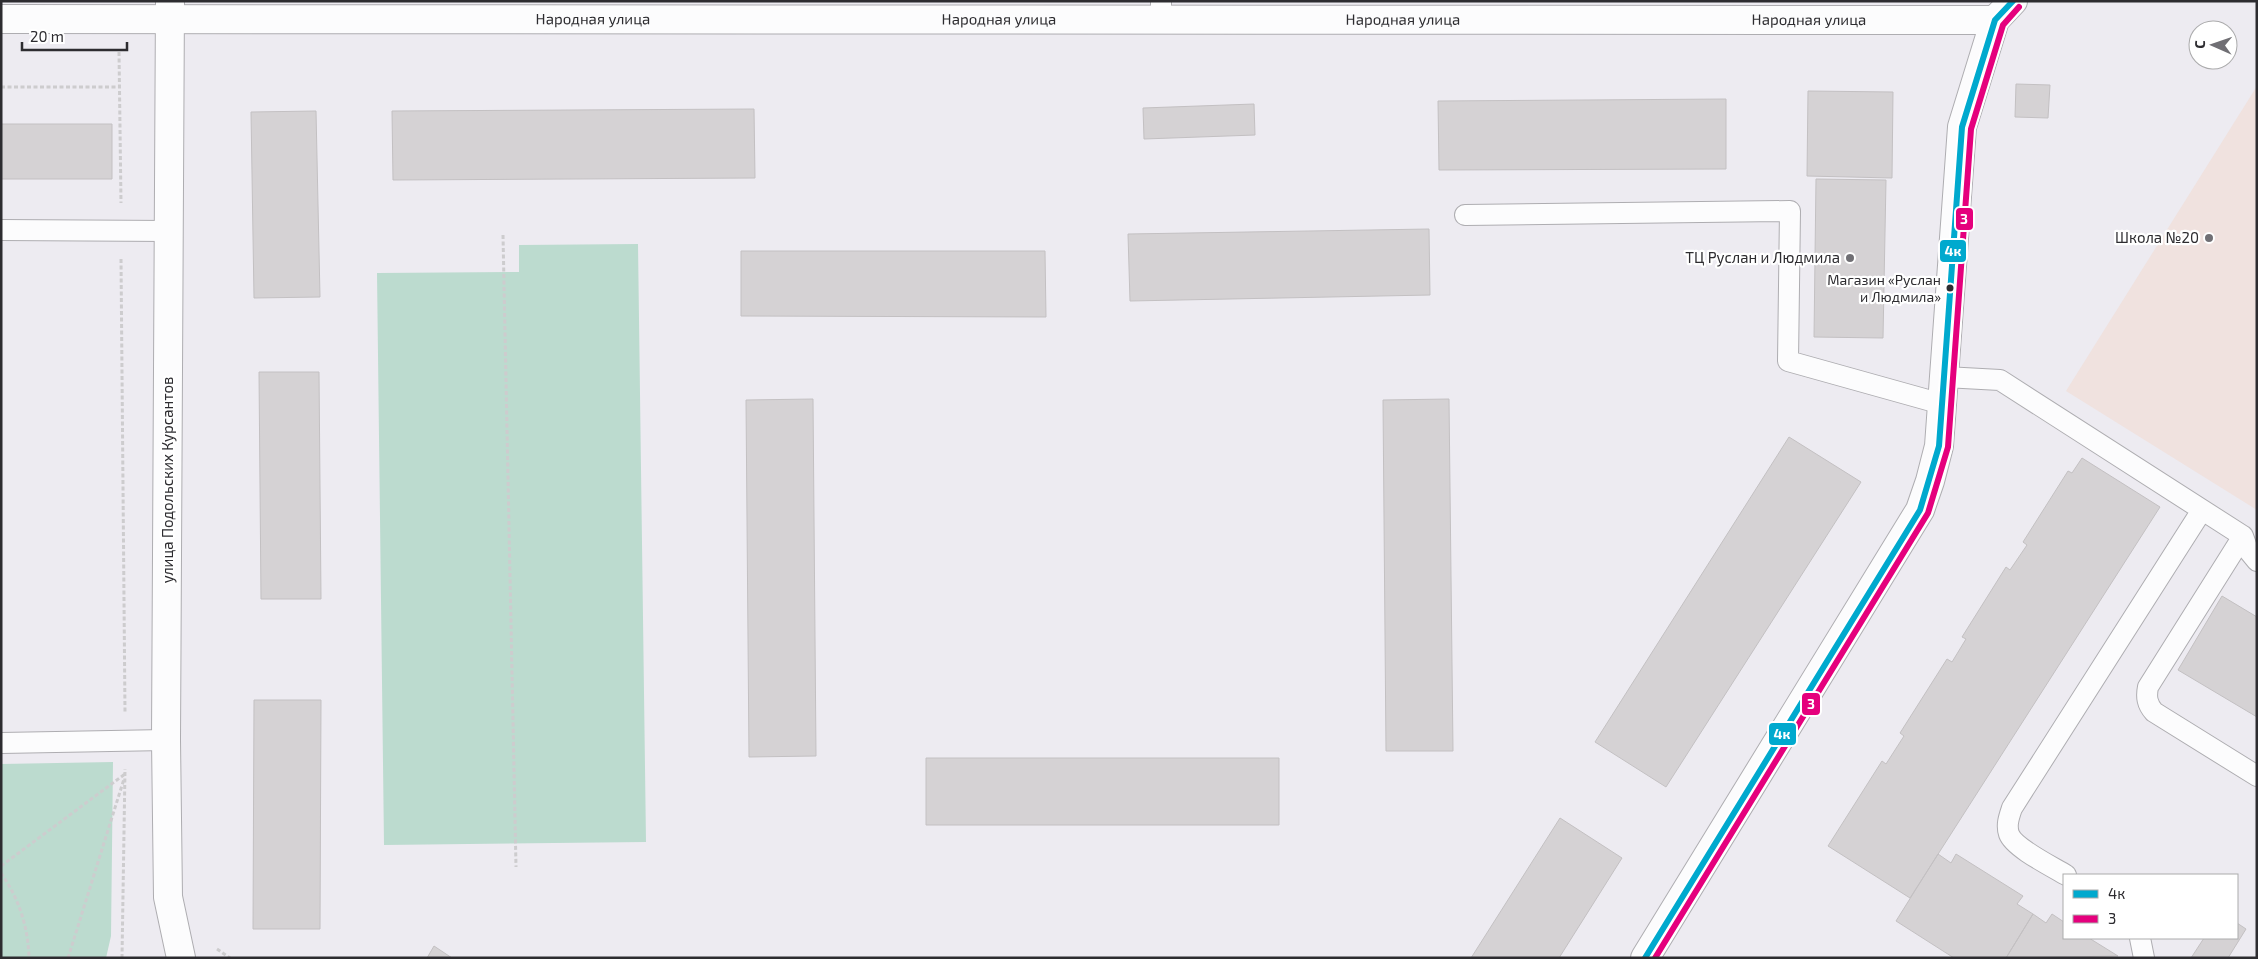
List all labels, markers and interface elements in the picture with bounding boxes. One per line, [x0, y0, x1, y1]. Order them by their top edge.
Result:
street label: Народная улица [536, 9, 650, 28]
street label: Народная улица [942, 9, 1056, 29]
street label: Народная улица [1346, 10, 1460, 29]
street label: Народная улица [1752, 10, 1866, 29]
scale bar [22, 20, 128, 52]
north arrow [2188, 20, 2238, 70]
text: 20 m [30, 27, 64, 45]
text: С [2191, 40, 2208, 49]
line badge: 3 [1955, 207, 1974, 231]
text: 3 [1960, 210, 1968, 227]
place label: Школа №20 [2115, 228, 2199, 246]
marker: Школа №20 [2203, 232, 2215, 244]
line badge: 4к [1939, 239, 1967, 263]
text: 4к [1945, 242, 1962, 259]
place label: ТЦ Руслан и Людмила [1685, 248, 1840, 267]
marker: ТЦ Руслан и Людмила [1844, 252, 1856, 264]
place label: Магазин «Руслан и Людмила» [1827, 271, 1941, 305]
marker: Магазин «Руслан и Людмила» [1945, 283, 1955, 293]
street label: улица Подольских Курсантов [158, 377, 177, 583]
line badge: 3 [1801, 692, 1821, 716]
text: 3 [1807, 695, 1815, 712]
line badge: 4к [1768, 722, 1797, 746]
text: 4к [1774, 725, 1791, 742]
legend [2063, 874, 2238, 939]
text: 4к [2108, 884, 2125, 902]
text: 3 [2108, 909, 2116, 927]

